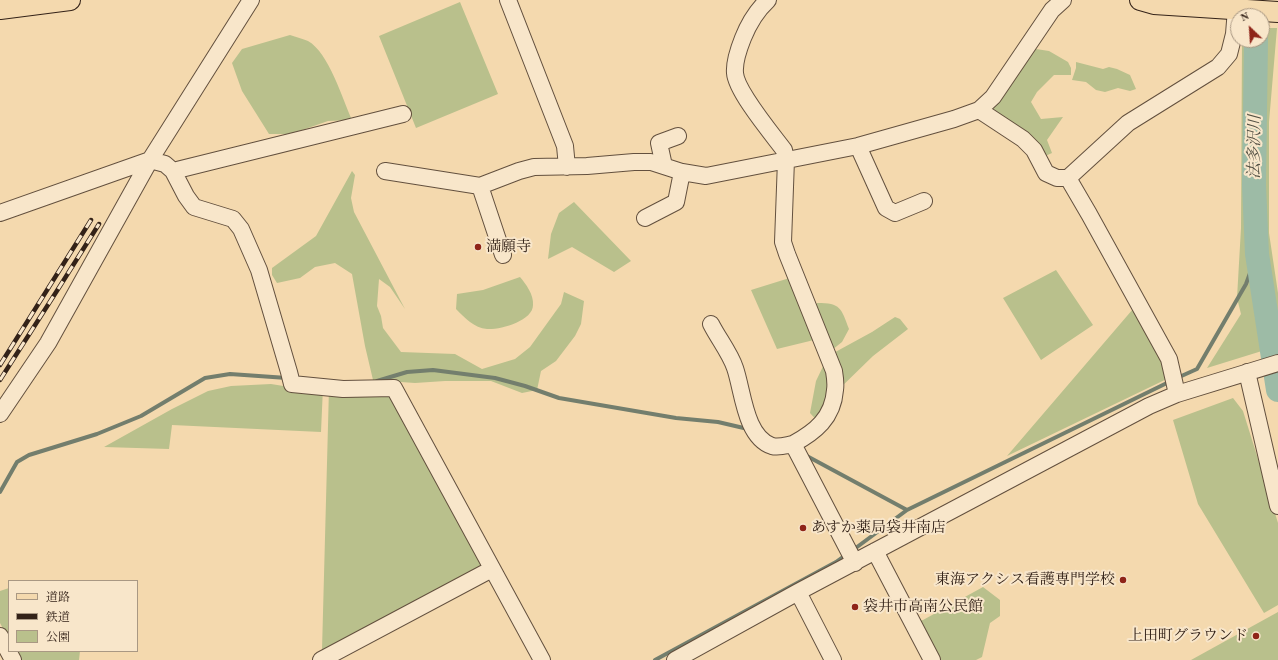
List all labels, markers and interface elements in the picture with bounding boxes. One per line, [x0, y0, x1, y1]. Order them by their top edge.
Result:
north arrow [1230, 8, 1270, 48]
text: N [1239, 11, 1251, 24]
water label: 法多沢川 [1245, 115, 1265, 179]
place label: 満願寺 [486, 238, 531, 256]
marker: 満願寺 [473, 242, 483, 252]
place label: あすか薬局袋井南店 [811, 519, 946, 537]
marker: あすか薬局袋井南店 [798, 523, 808, 533]
place label: 東海アクシス看護専門学校 [935, 571, 1115, 589]
marker: 東海アクシス看護専門学校 [1118, 575, 1128, 585]
legend [8, 580, 138, 652]
text: 道路 [46, 592, 70, 604]
place label: 袋井市高南公民館 [863, 598, 983, 616]
marker: 袋井市高南公民館 [850, 602, 860, 612]
text: 鉄道 [46, 612, 70, 624]
place label: 上田町グラウンド [1128, 627, 1248, 645]
marker: 上田町グラウンド [1251, 631, 1261, 641]
text: 公園 [46, 632, 70, 644]

